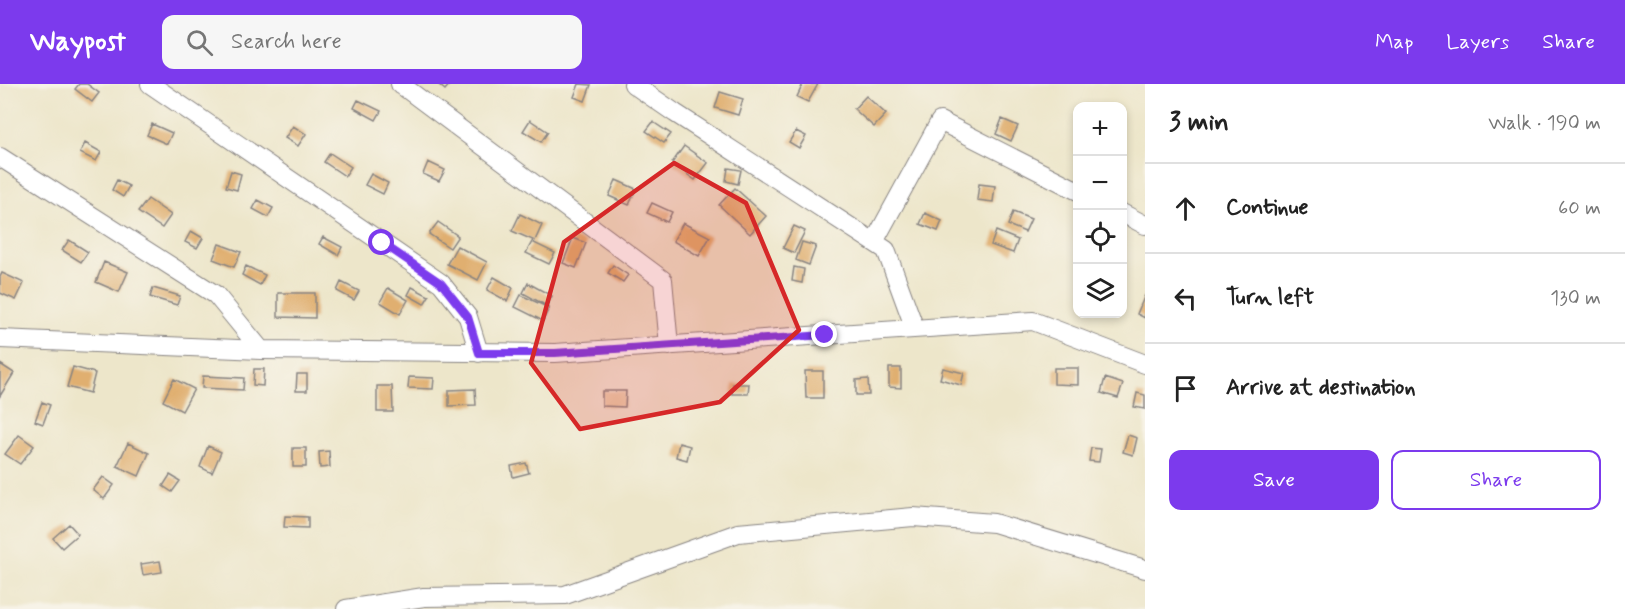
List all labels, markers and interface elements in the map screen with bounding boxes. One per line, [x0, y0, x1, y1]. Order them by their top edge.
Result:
search box [162, 15, 582, 69]
text: Waypost [30, 24, 126, 61]
icon: search [183, 26, 216, 59]
text: Search here [231, 28, 342, 56]
text: Map [1375, 28, 1413, 56]
text: Layers [1446, 28, 1509, 56]
text: Share [1542, 28, 1595, 56]
map controls [1073, 102, 1127, 318]
button: + [1073, 102, 1127, 156]
text: 3 min [1169, 106, 1229, 140]
text: Walk · 190 m [1488, 110, 1601, 137]
button: − [1073, 156, 1127, 210]
icon: ahead [1169, 192, 1202, 225]
text: Continue [1226, 194, 1308, 222]
text: 60 m [1558, 195, 1601, 222]
button: locate [1073, 210, 1127, 264]
route start [368, 229, 394, 255]
button: layers [1073, 264, 1127, 318]
icon: left [1169, 282, 1202, 315]
text: Turn left [1226, 284, 1314, 312]
text: 130 m [1550, 285, 1601, 312]
route end [811, 321, 837, 347]
icon: arrive [1169, 372, 1202, 405]
text: Arrive at destination [1226, 374, 1416, 402]
button: Save [1169, 450, 1379, 510]
button: Share [1391, 450, 1601, 510]

